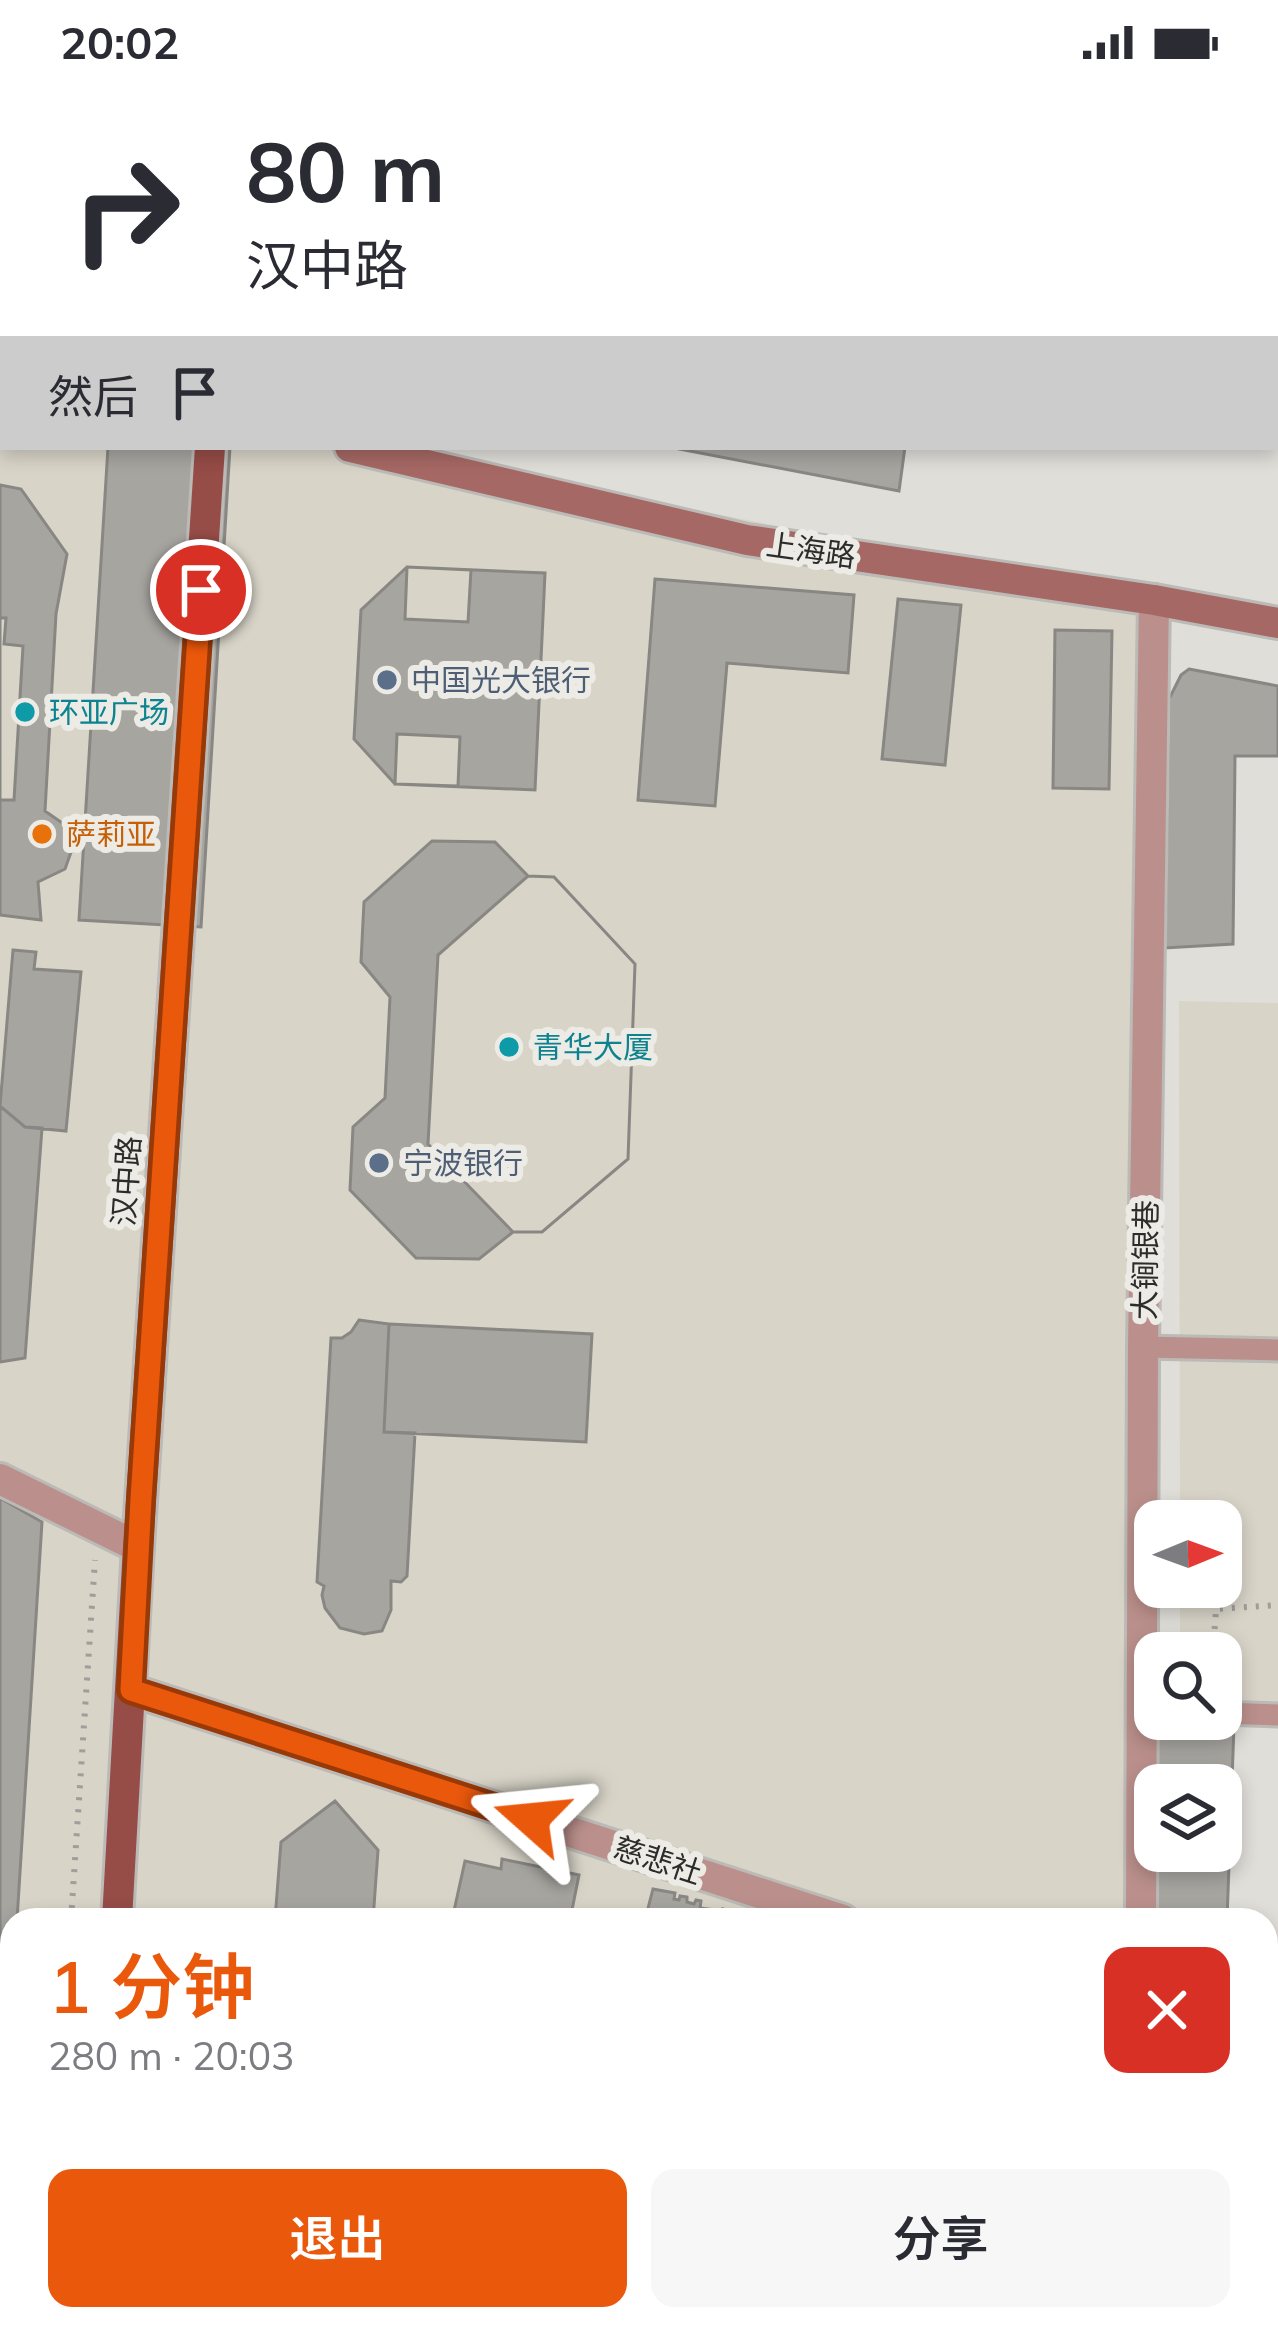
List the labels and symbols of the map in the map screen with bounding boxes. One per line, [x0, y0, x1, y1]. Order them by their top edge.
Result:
street label: 上海路 [764, 525, 858, 575]
pin [150, 539, 252, 641]
place label: 中国光大银行 [411, 661, 591, 699]
marker: 中国光大银行 [374, 667, 400, 693]
place label: 环亚广场 [49, 693, 169, 731]
marker: 环亚广场 [12, 699, 38, 725]
place label: 萨莉亚 [66, 815, 156, 853]
marker: 萨莉亚 [29, 821, 55, 847]
place label: 青华大厦 [533, 1028, 653, 1066]
marker: 青华大厦 [496, 1034, 522, 1060]
street label: 汉中路 [104, 1135, 148, 1227]
place label: 宁波银行 [403, 1144, 523, 1182]
marker: 宁波银行 [366, 1150, 392, 1176]
street label: 大锏银巷 [1125, 1200, 1165, 1320]
north arrow [1134, 1500, 1242, 1608]
position arrow [468, 1756, 594, 1882]
street label: 慈悲社 [609, 1828, 707, 1892]

